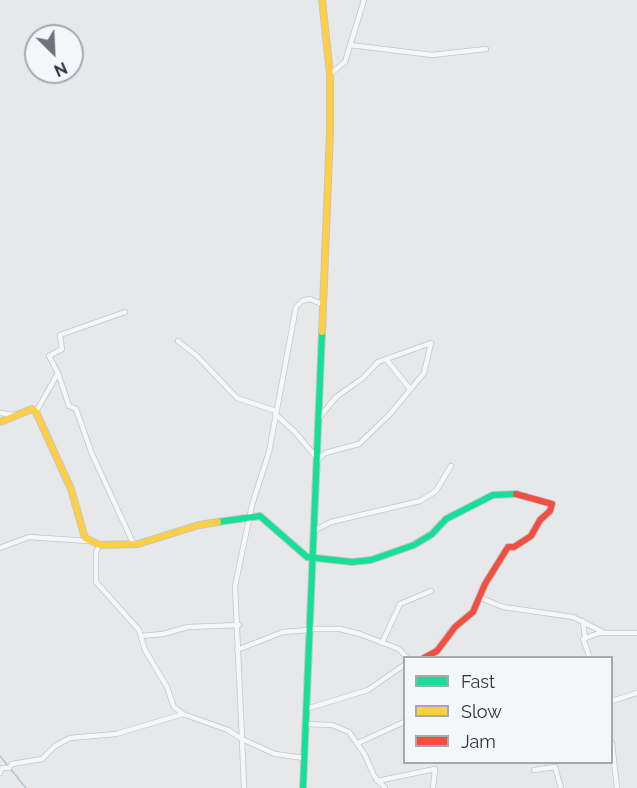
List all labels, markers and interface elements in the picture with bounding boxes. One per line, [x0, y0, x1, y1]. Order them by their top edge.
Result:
north arrow [24, 24, 84, 84]
text: N [51, 58, 70, 80]
legend [403, 656, 613, 764]
text: Fast [461, 671, 495, 692]
text: Slow [461, 701, 502, 722]
text: Jam [461, 731, 496, 752]

